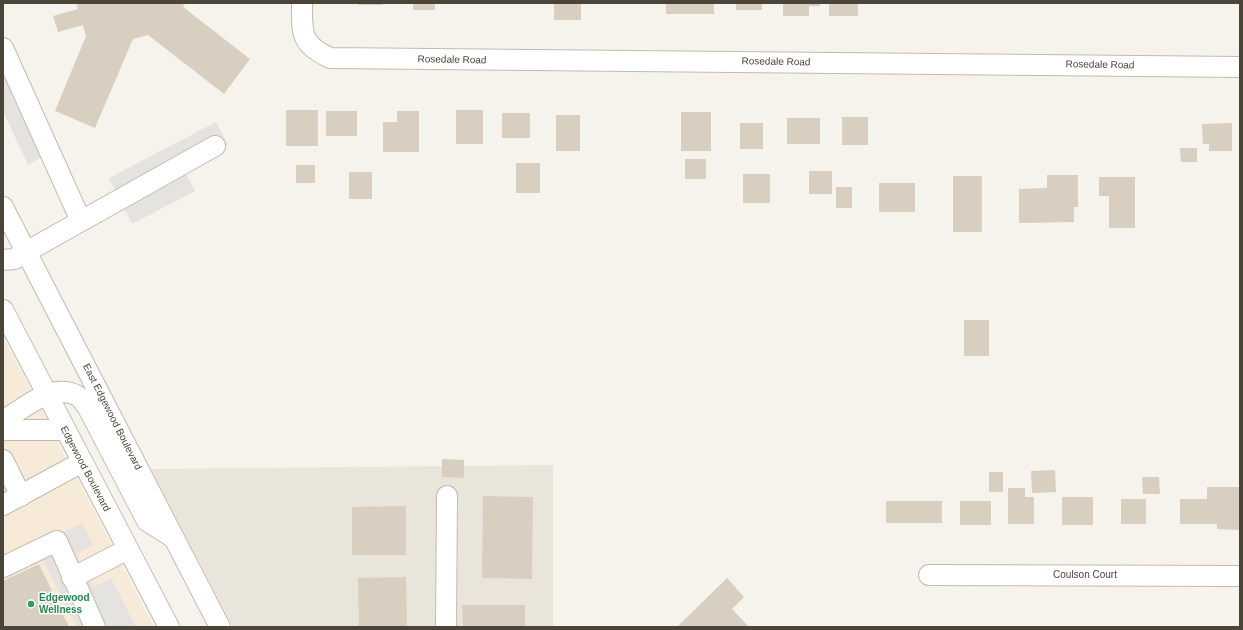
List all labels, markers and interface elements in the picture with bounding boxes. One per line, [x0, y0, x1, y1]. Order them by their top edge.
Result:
street label: Rosedale Road [417, 53, 487, 67]
street label: Rosedale Road [741, 55, 811, 69]
street label: Rosedale Road [1065, 58, 1135, 72]
street label: East Edgewood Boulevard [80, 362, 144, 472]
street label: Edgewood Boulevard [57, 424, 113, 514]
street label: Coulson Court [1053, 569, 1117, 581]
place label: Edgewood Wellness [39, 592, 90, 616]
marker: Edgewood Wellness [26, 599, 36, 609]

